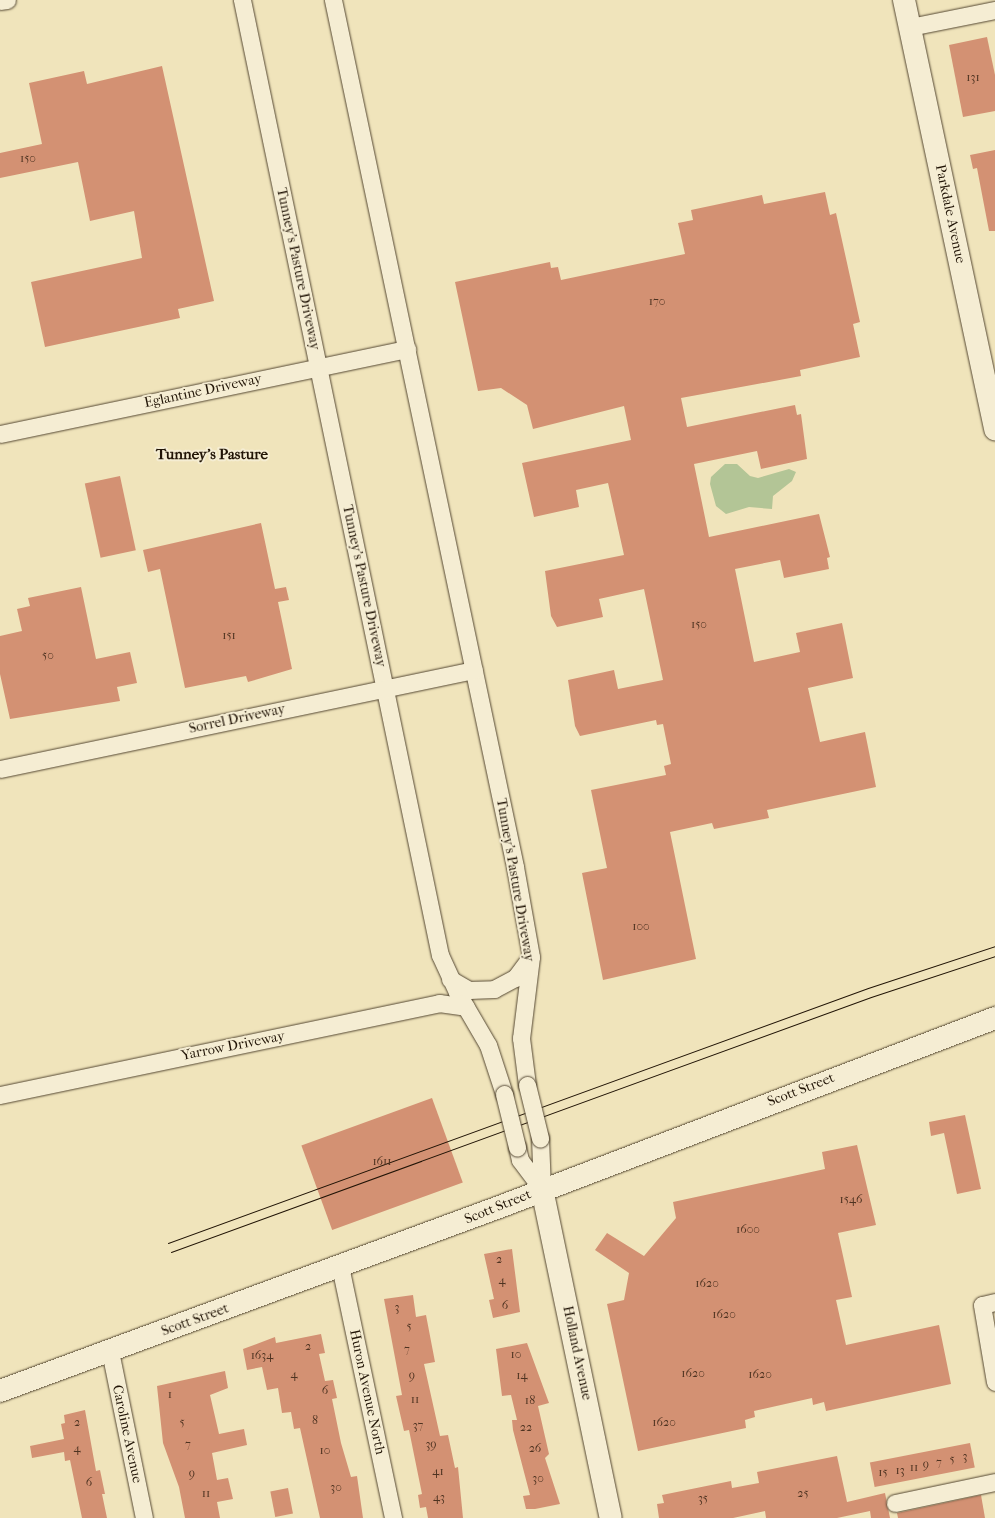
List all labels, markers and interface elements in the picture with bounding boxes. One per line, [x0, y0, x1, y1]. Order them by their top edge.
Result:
house number: 131 [966, 71, 980, 85]
house number: 150 [20, 152, 36, 166]
street label: Parkdale Avenue [931, 163, 969, 265]
street label: Tunney's Pasture Driveway [273, 186, 323, 352]
house number: 170 [649, 295, 665, 309]
street label: Eglantine Driveway [143, 370, 263, 412]
district label: Tunney's Pasture [156, 446, 268, 464]
street label: Tunney's Pasture Driveway [339, 503, 389, 669]
house number: 150 [691, 618, 707, 632]
house number: 151 [222, 629, 236, 643]
house number: 50 [42, 649, 54, 663]
street label: Sorrel Driveway [187, 701, 287, 737]
street label: Tunney's Pasture Driveway [492, 797, 538, 963]
house number: 100 [632, 920, 650, 934]
street label: Yarrow Driveway [180, 1028, 286, 1064]
street label: Scott Street [765, 1070, 837, 1110]
house number: 1611 [372, 1155, 392, 1169]
street label: Scott Street [462, 1186, 534, 1228]
house number: 1546 [839, 1193, 863, 1207]
house number: 1600 [736, 1223, 760, 1237]
house number: 2 [496, 1253, 502, 1267]
house number: 4 [498, 1274, 506, 1288]
house number: 1620 [695, 1277, 719, 1291]
house number: 6 [502, 1299, 508, 1313]
street label: Scott Street [159, 1300, 231, 1340]
house number: 3 [395, 1301, 399, 1315]
street label: Holland Avenue [559, 1304, 595, 1402]
house number: 1620 [712, 1308, 736, 1322]
house number: 5 [406, 1320, 412, 1334]
street label: Huron Avenue North [346, 1328, 388, 1456]
house number: 2 [305, 1340, 311, 1354]
house number: 7 [404, 1343, 410, 1357]
house number: 10 [511, 1348, 521, 1362]
house number: 1634 [251, 1349, 273, 1363]
house number: 1620 [681, 1367, 705, 1381]
house number: 4 [290, 1368, 298, 1382]
house number: 1620 [748, 1368, 772, 1382]
house number: 9 [409, 1369, 415, 1383]
house number: 14 [516, 1369, 528, 1383]
street label: Caroline Avenue [108, 1383, 146, 1485]
house number: 6 [322, 1384, 328, 1398]
house number: 1 [168, 1388, 172, 1402]
house number: 11 [411, 1393, 419, 1407]
house number: 18 [525, 1394, 535, 1408]
house number: 8 [312, 1414, 318, 1428]
house number: 2 [74, 1416, 80, 1430]
house number: 5 [179, 1416, 185, 1430]
house number: 1620 [652, 1416, 676, 1430]
house number: 37 [413, 1419, 423, 1433]
house number: 22 [520, 1421, 532, 1435]
house number: 7 [185, 1438, 191, 1452]
house number: 39 [425, 1438, 437, 1452]
house number: 4 [73, 1442, 81, 1456]
house number: 26 [529, 1442, 541, 1456]
house number: 10 [320, 1444, 330, 1458]
house number: 3 [963, 1450, 967, 1464]
house number: 5 [949, 1453, 955, 1467]
house number: 7 [936, 1456, 942, 1470]
house number: 9 [923, 1458, 929, 1472]
house number: 11 [910, 1461, 918, 1475]
house number: 13 [895, 1464, 905, 1478]
house number: 41 [432, 1465, 444, 1479]
house number: 15 [878, 1466, 888, 1480]
house number: 9 [189, 1467, 195, 1481]
house number: 30 [532, 1472, 544, 1486]
house number: 6 [86, 1476, 92, 1490]
house number: 30 [330, 1481, 342, 1495]
house number: 11 [202, 1487, 210, 1501]
house number: 25 [797, 1487, 809, 1501]
house number: 43 [433, 1491, 445, 1505]
house number: 35 [698, 1492, 708, 1506]

